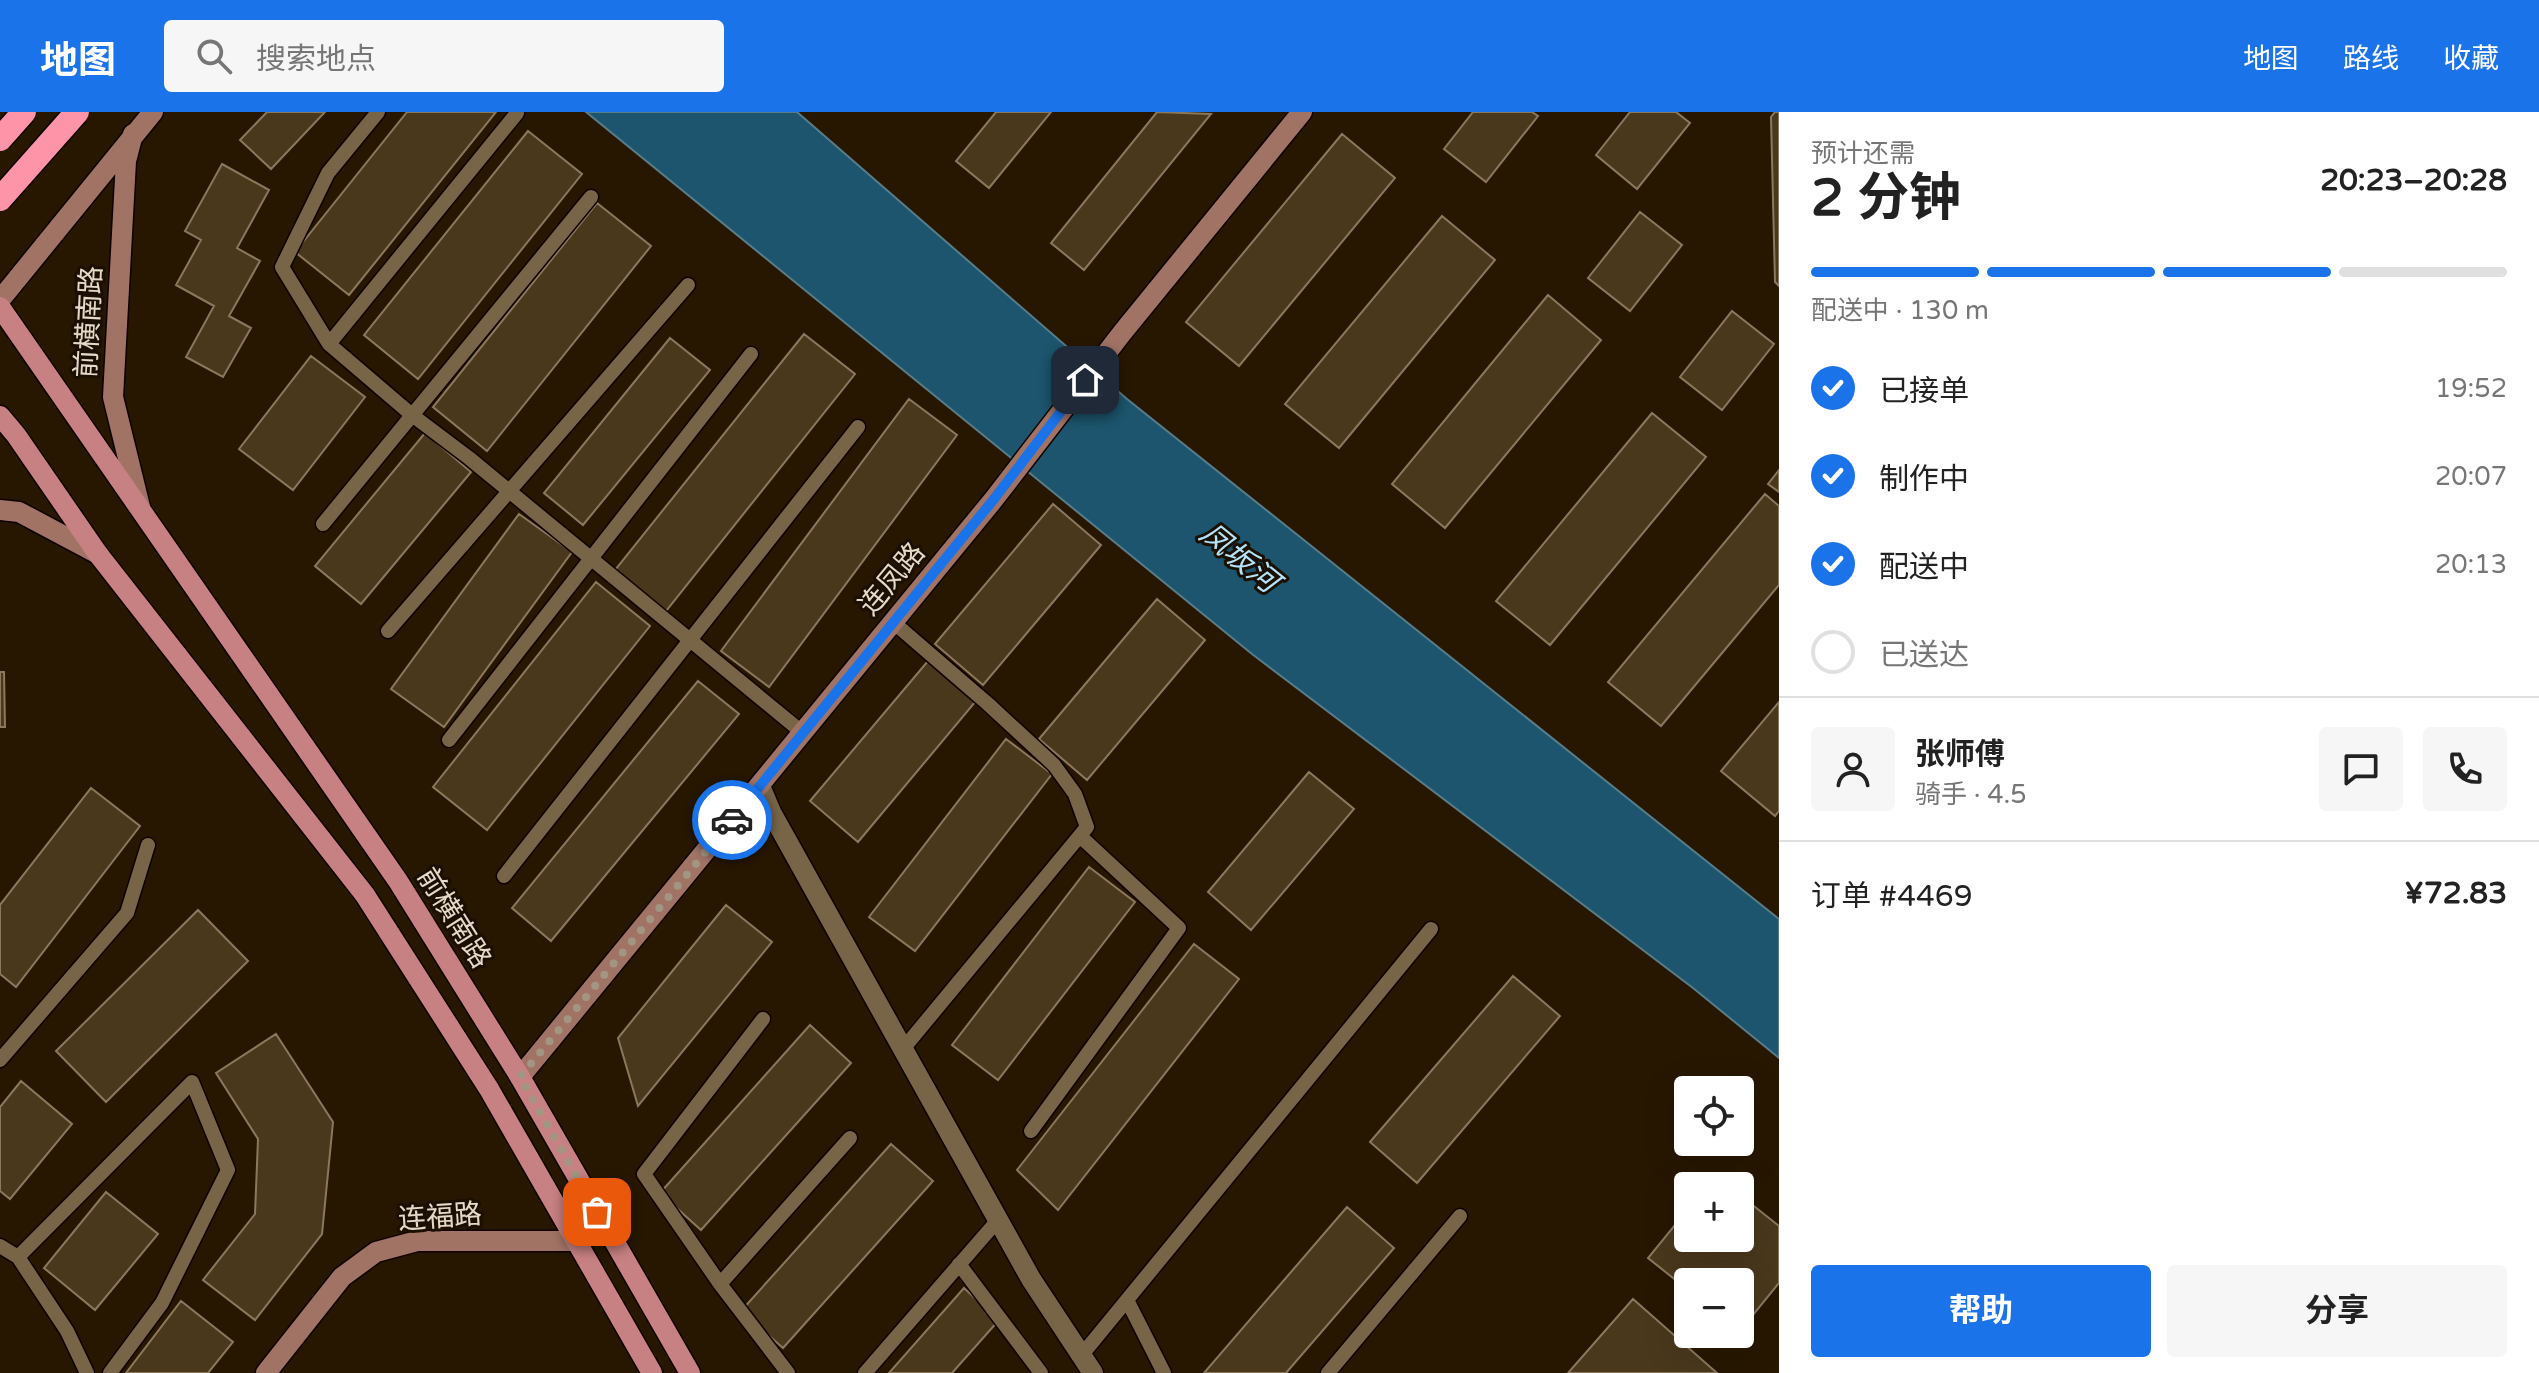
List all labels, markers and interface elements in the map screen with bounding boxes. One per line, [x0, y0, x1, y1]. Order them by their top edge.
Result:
search box [164, 20, 724, 92]
icon: search [192, 34, 236, 78]
text: 地图 [40, 38, 116, 84]
text: 搜索地点 [256, 41, 376, 78]
text: 地图 [2243, 42, 2299, 76]
text: 路线 [2343, 42, 2399, 76]
text: 收藏 [2443, 42, 2499, 76]
text: 预计还需 [1811, 138, 1915, 169]
text: 20:23–20:28 [2320, 162, 2507, 199]
text: 2 分钟 [1811, 167, 1961, 230]
street label: 前横南路 [69, 265, 109, 379]
text: 配送中 · 130 m [1811, 295, 1989, 326]
pin [1051, 346, 1119, 414]
icon: home [1063, 358, 1107, 402]
icon: check [1811, 366, 1855, 410]
text: 已接单 [1879, 373, 1969, 410]
text: 19:52 [2435, 373, 2507, 404]
icon: check [1811, 454, 1855, 498]
text: 制作中 [1879, 461, 1969, 498]
text: 20:07 [2435, 461, 2507, 492]
water label: 凤坂河 [1192, 515, 1289, 604]
street label: 连凤路 [852, 536, 932, 622]
icon: check [1811, 542, 1855, 586]
text: 配送中 [1879, 549, 1969, 586]
text: 20:13 [2435, 549, 2507, 580]
text: 已送达 [1879, 637, 1969, 674]
button: person [1811, 727, 1895, 811]
button: chat [2319, 727, 2403, 811]
button: phone [2423, 727, 2507, 811]
text: 张师傅 [1915, 736, 2005, 773]
text: 骑手 · 4.5 [1915, 779, 2027, 810]
courier [692, 780, 772, 860]
icon: car [710, 798, 754, 842]
street label: 前横南路 [410, 861, 498, 975]
text: ¥72.83 [2404, 875, 2507, 912]
text: 订单 #4469 [1811, 878, 1973, 915]
map controls [1674, 1076, 1754, 1348]
button: locate [1674, 1076, 1754, 1156]
button: + [1674, 1172, 1754, 1252]
pin [563, 1178, 631, 1246]
icon: bag [575, 1190, 619, 1234]
street label: 连福路 [397, 1197, 483, 1237]
button: 帮助 [1811, 1265, 2151, 1357]
button: 分享 [2167, 1265, 2507, 1357]
button: − [1674, 1268, 1754, 1348]

